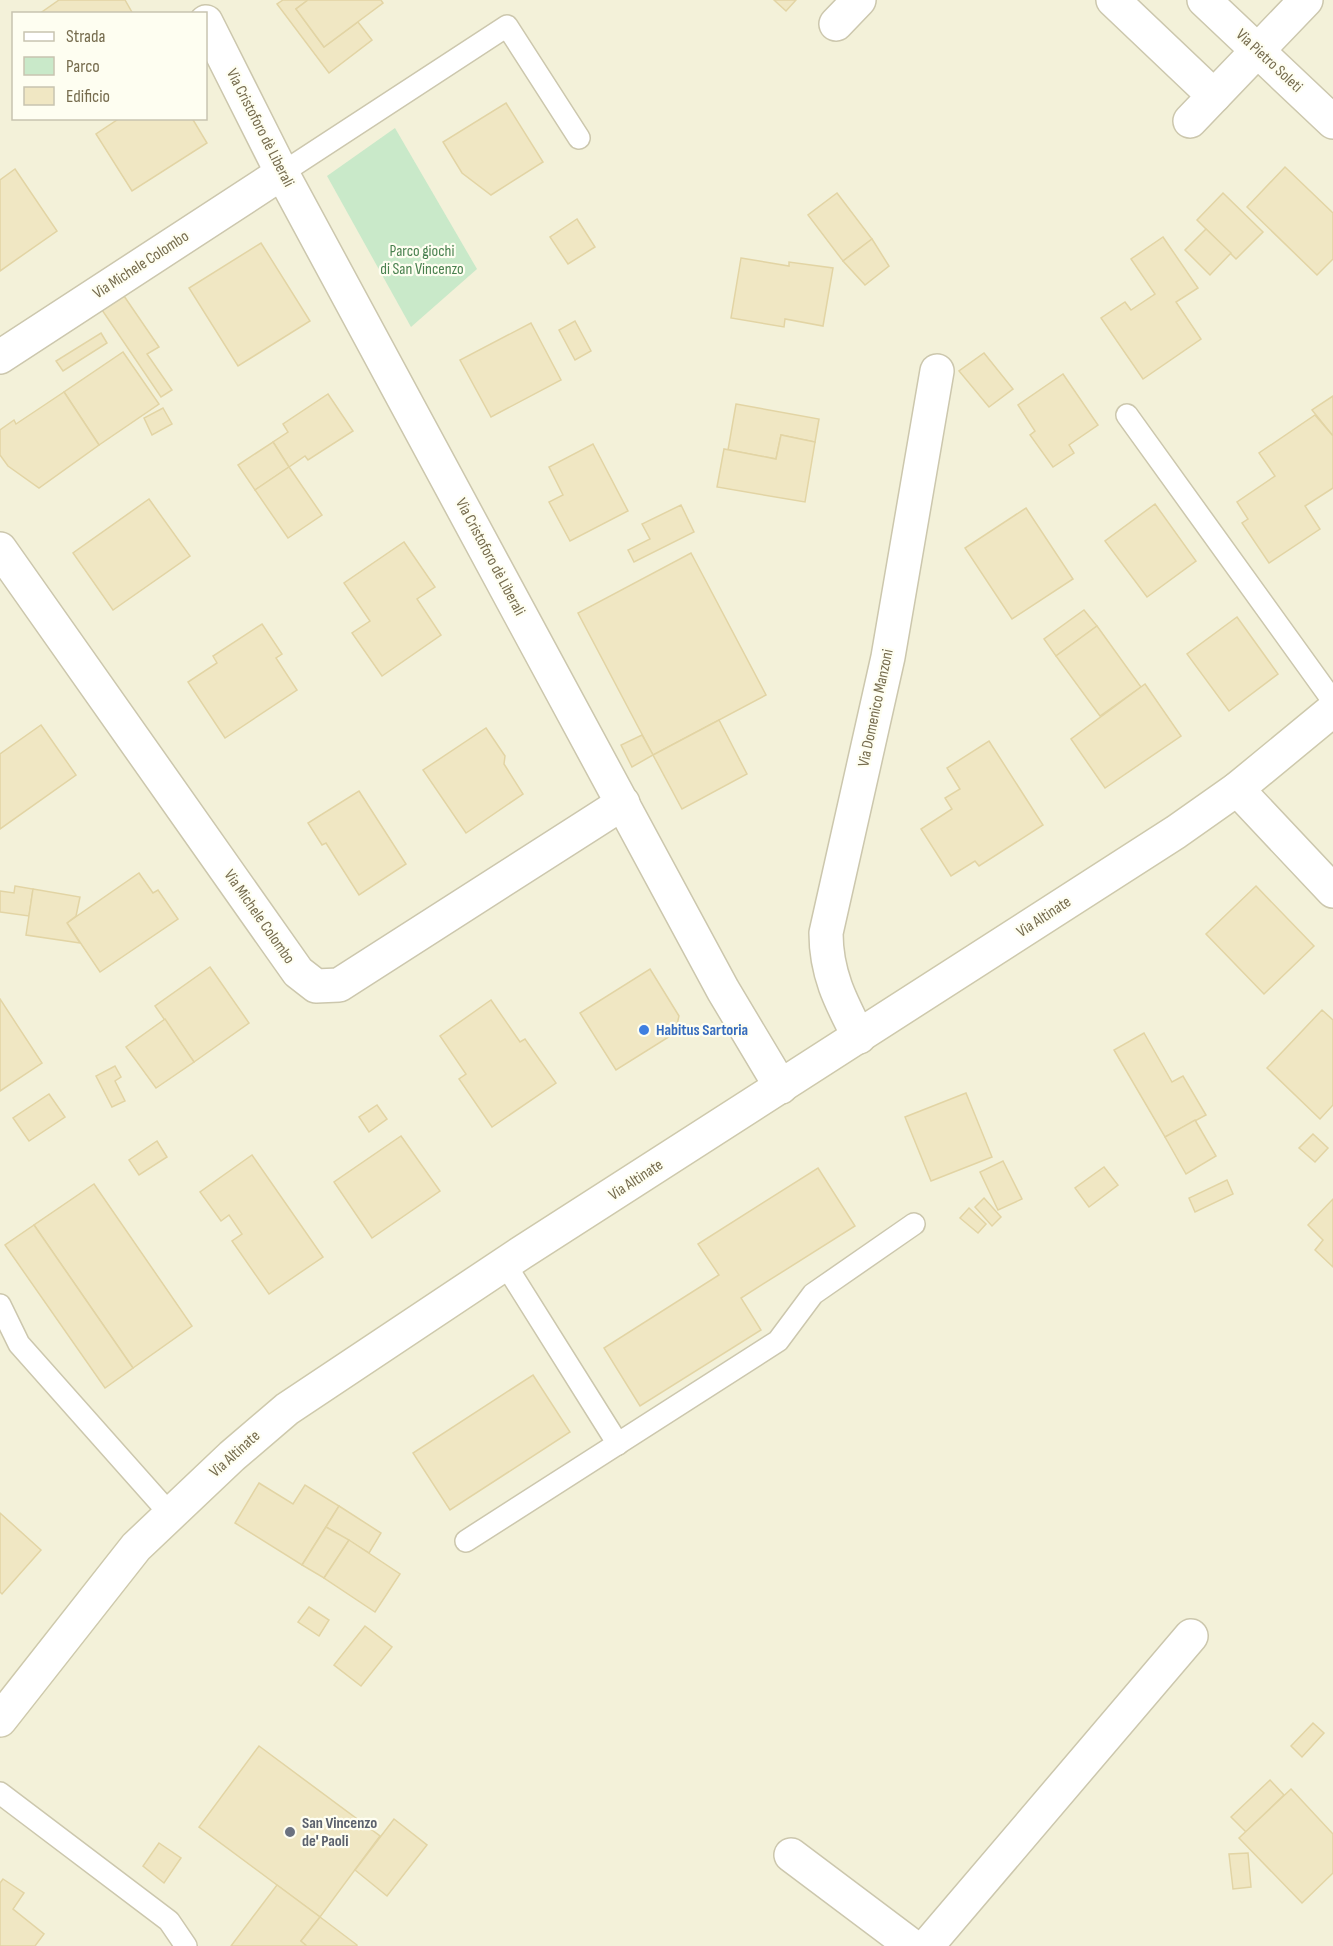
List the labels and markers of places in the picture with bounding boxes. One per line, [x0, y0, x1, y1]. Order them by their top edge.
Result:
place label: Habitus Sartoria [656, 1021, 748, 1040]
marker: Habitus Sartoria [637, 1023, 651, 1037]
place label: San Vincenzo de' Paoli [302, 1814, 377, 1851]
marker: San Vincenzo de' Paoli [283, 1825, 297, 1839]

